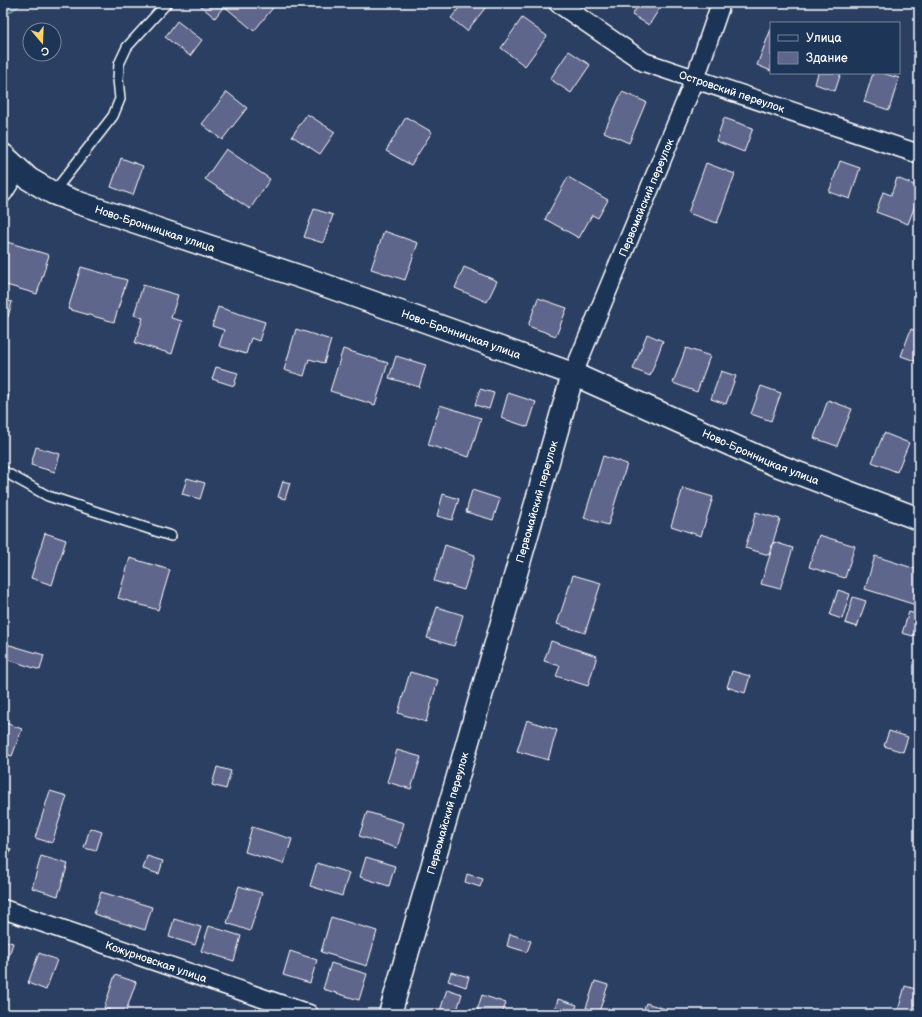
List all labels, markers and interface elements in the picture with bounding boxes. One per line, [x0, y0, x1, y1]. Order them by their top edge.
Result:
north arrow [22, 22, 62, 62]
legend [770, 22, 900, 74]
text: Улица [806, 31, 842, 46]
text: С [39, 44, 51, 58]
text: Здание [806, 51, 848, 66]
street label: Островский переулок [677, 68, 787, 115]
street label: Первомайский переулок [616, 136, 676, 259]
street label: Ново-Бронницкая улица [93, 202, 217, 255]
street label: Ново-Бронницкая улица [400, 307, 523, 361]
street label: Ново-Бронницкая улица [700, 426, 822, 487]
street label: Первомайский переулок [513, 439, 560, 564]
street label: Первомайский переулок [424, 750, 471, 876]
street label: Кожурновская улица [104, 938, 209, 985]

